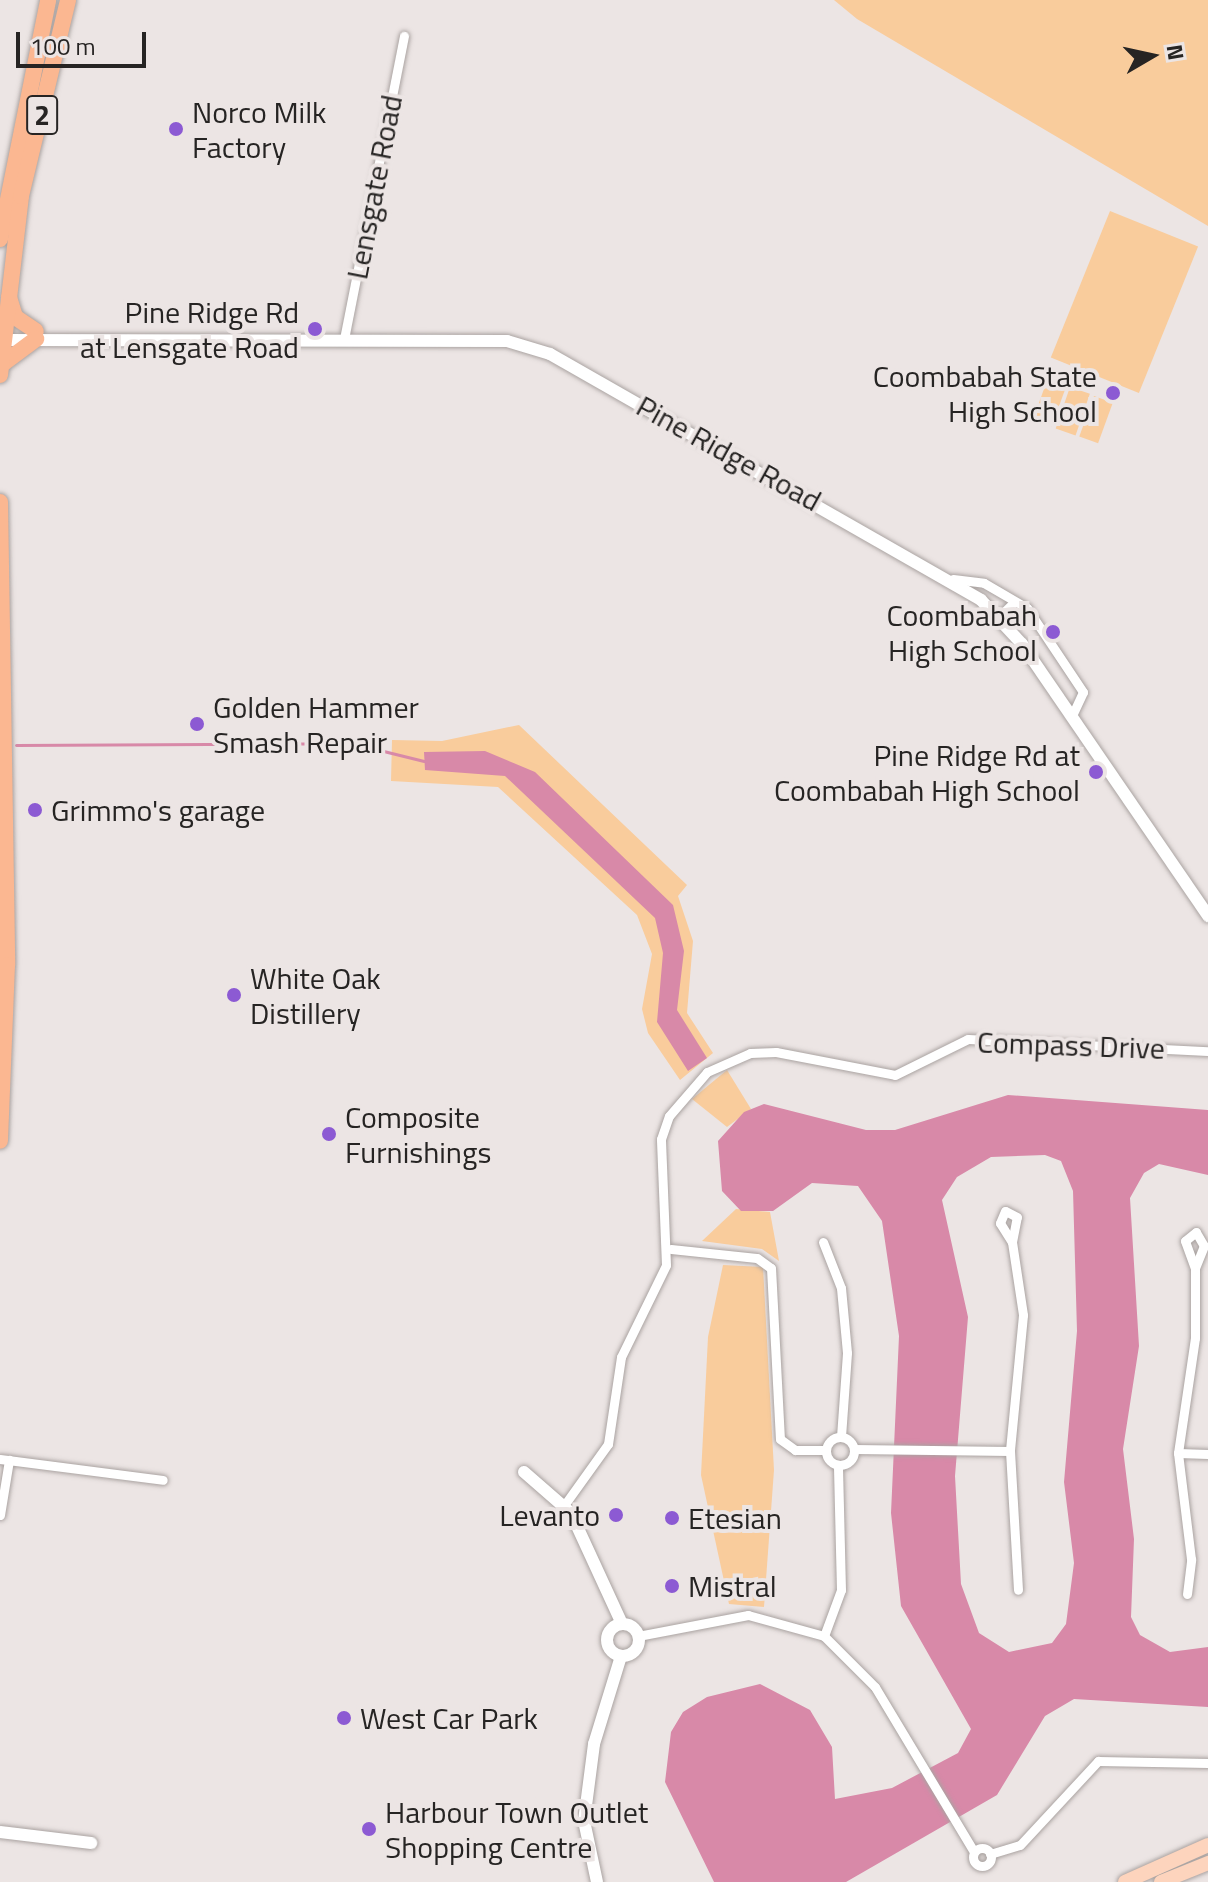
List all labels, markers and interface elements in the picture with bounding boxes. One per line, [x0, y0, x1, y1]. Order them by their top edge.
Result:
scale bar [20, 16, 150, 66]
north arrow [1112, 16, 1192, 96]
text: 100 m [30, 28, 96, 64]
text: N [1158, 42, 1194, 62]
road number: 2 [26, 91, 58, 139]
street label: Lensgate Road [338, 92, 410, 282]
place label: Norco Milk Factory [192, 94, 326, 164]
marker: Norco Milk Factory [167, 120, 185, 138]
place label: Pine Ridge Rd at Lensgate Road [80, 294, 299, 364]
marker: Pine Ridge Rd at Lensgate Road [306, 320, 324, 338]
place label: Coombabah State High School [873, 358, 1097, 428]
marker: Coombabah State High School [1104, 384, 1122, 402]
street label: Pine Ridge Road [631, 388, 827, 518]
place label: Coombabah High School [886, 597, 1037, 668]
marker: Coombabah High School [1044, 623, 1062, 641]
place label: Golden Hammer Smash Repair [213, 689, 419, 760]
marker: Golden Hammer Smash Repair [188, 715, 206, 733]
place label: Pine Ridge Rd at Coombabah High School [774, 737, 1080, 808]
marker: Pine Ridge Rd at Coombabah High School [1087, 763, 1105, 781]
place label: Grimmo's garage [51, 792, 265, 828]
marker: Grimmo's garage [26, 801, 44, 819]
place label: White Oak Distillery [250, 960, 381, 1030]
marker: White Oak Distillery [225, 986, 243, 1004]
street label: Compass Drive [976, 1024, 1166, 1066]
place label: Composite Furnishings [345, 1099, 491, 1170]
marker: Composite Furnishings [320, 1125, 338, 1143]
place label: Levanto [499, 1497, 600, 1533]
place label: Etesian [688, 1500, 782, 1536]
marker: Levanto [607, 1506, 625, 1524]
marker: Etesian [663, 1509, 681, 1527]
place label: Mistral [688, 1568, 777, 1604]
marker: Mistral [663, 1577, 681, 1595]
place label: West Car Park [360, 1700, 538, 1736]
marker: West Car Park [335, 1709, 353, 1727]
place label: Harbour Town Outlet Shopping Centre [385, 1794, 648, 1864]
marker: Harbour Town Outlet Shopping Centre [360, 1820, 378, 1838]

